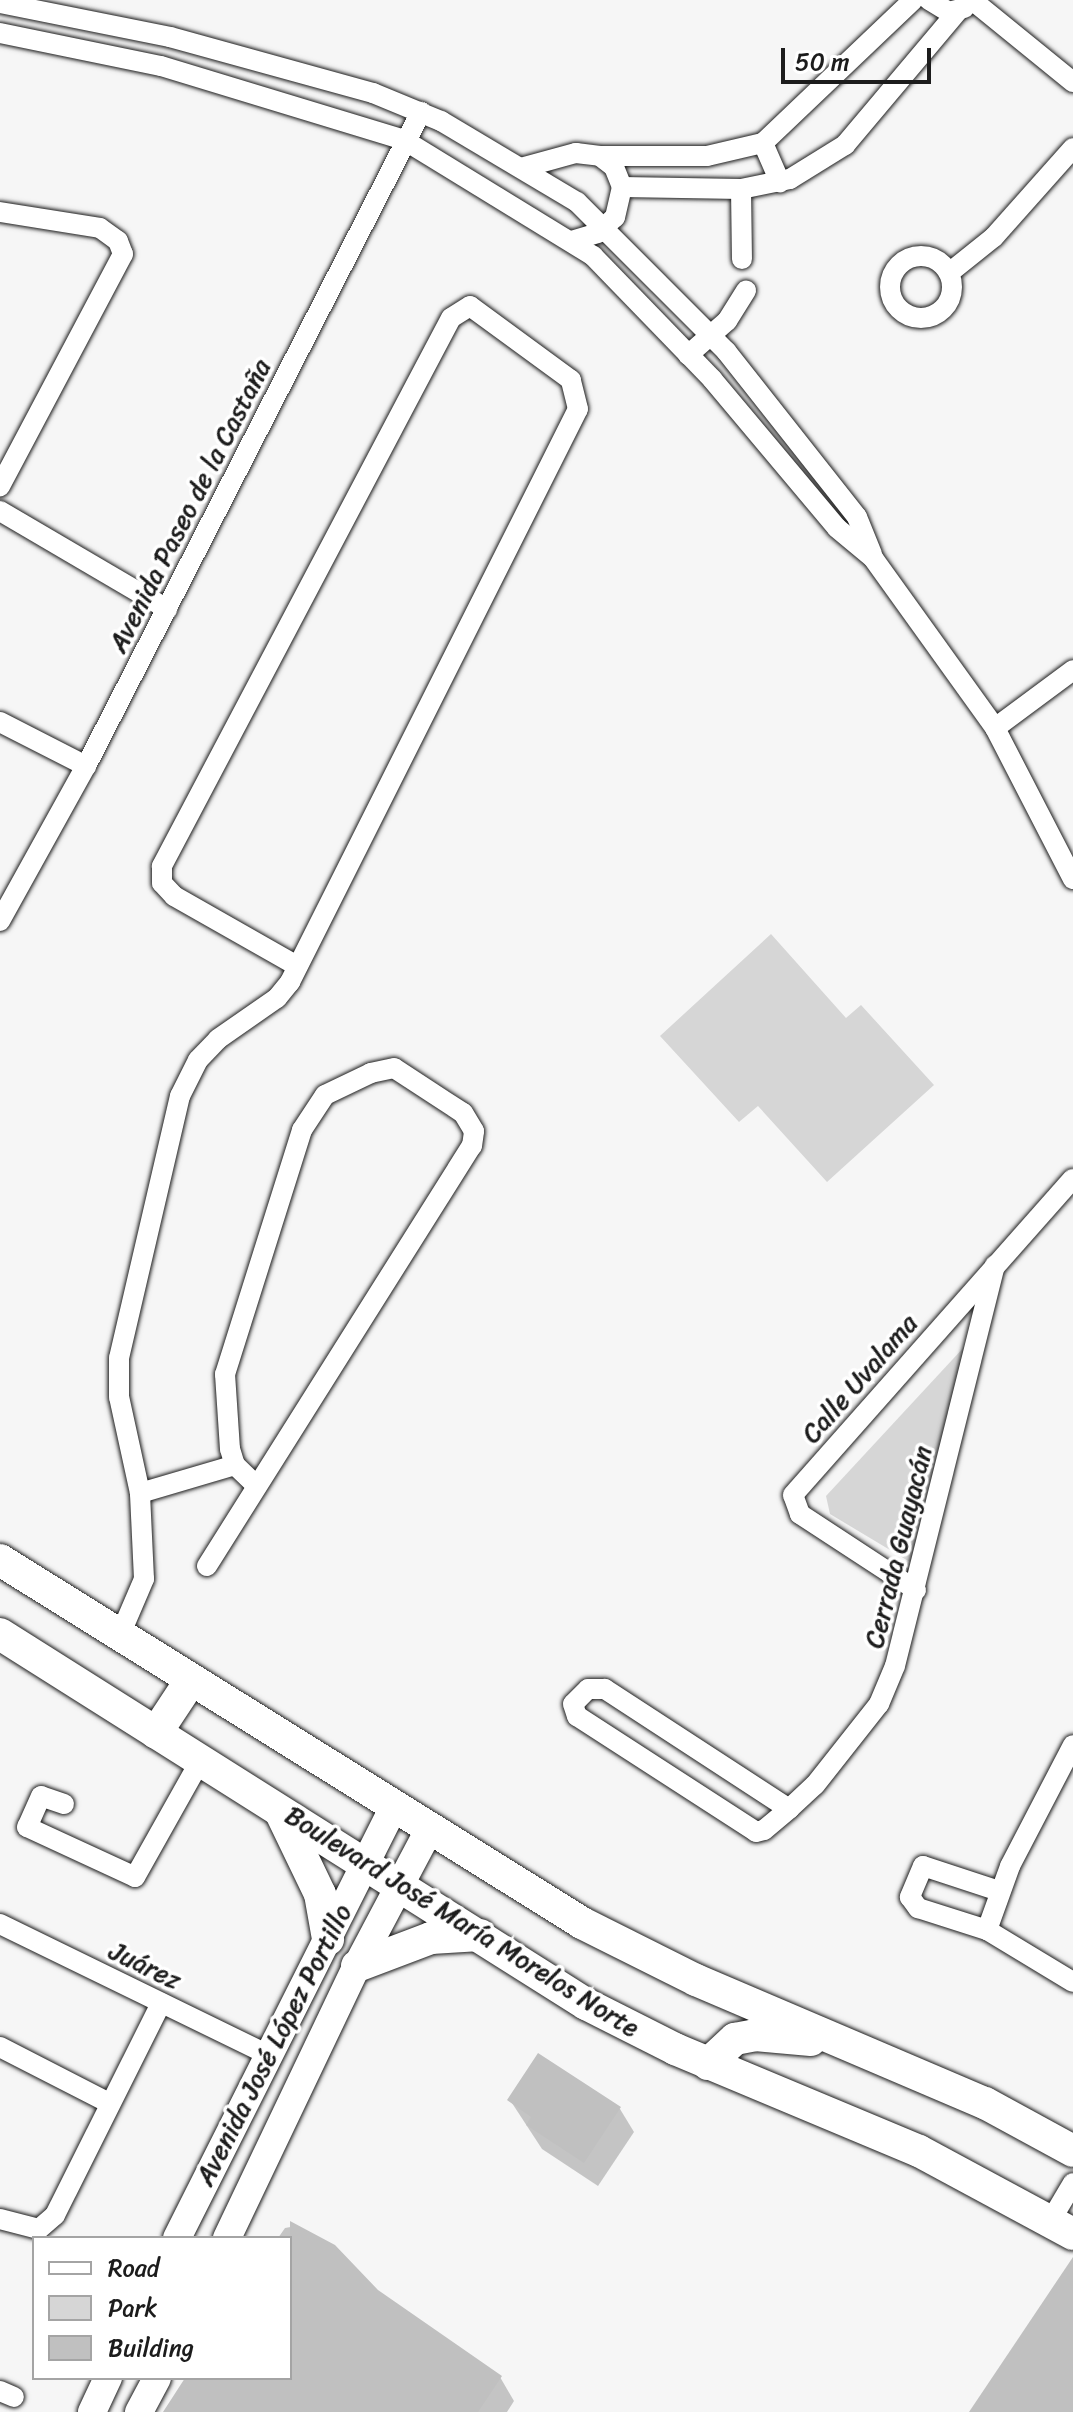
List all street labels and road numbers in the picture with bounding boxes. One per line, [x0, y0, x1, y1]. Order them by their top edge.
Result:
street label: Avenida Paseo de la Castaña [102, 354, 278, 658]
street label: Calle Uvalama [796, 1308, 924, 1450]
street label: Cerrada Guayacán [859, 1443, 939, 1651]
street label: Boulevard José María Morelos Norte [279, 1800, 645, 2044]
street label: Avenida José López Portillo [189, 1899, 359, 2191]
street label: Juárez [104, 1935, 186, 1997]

